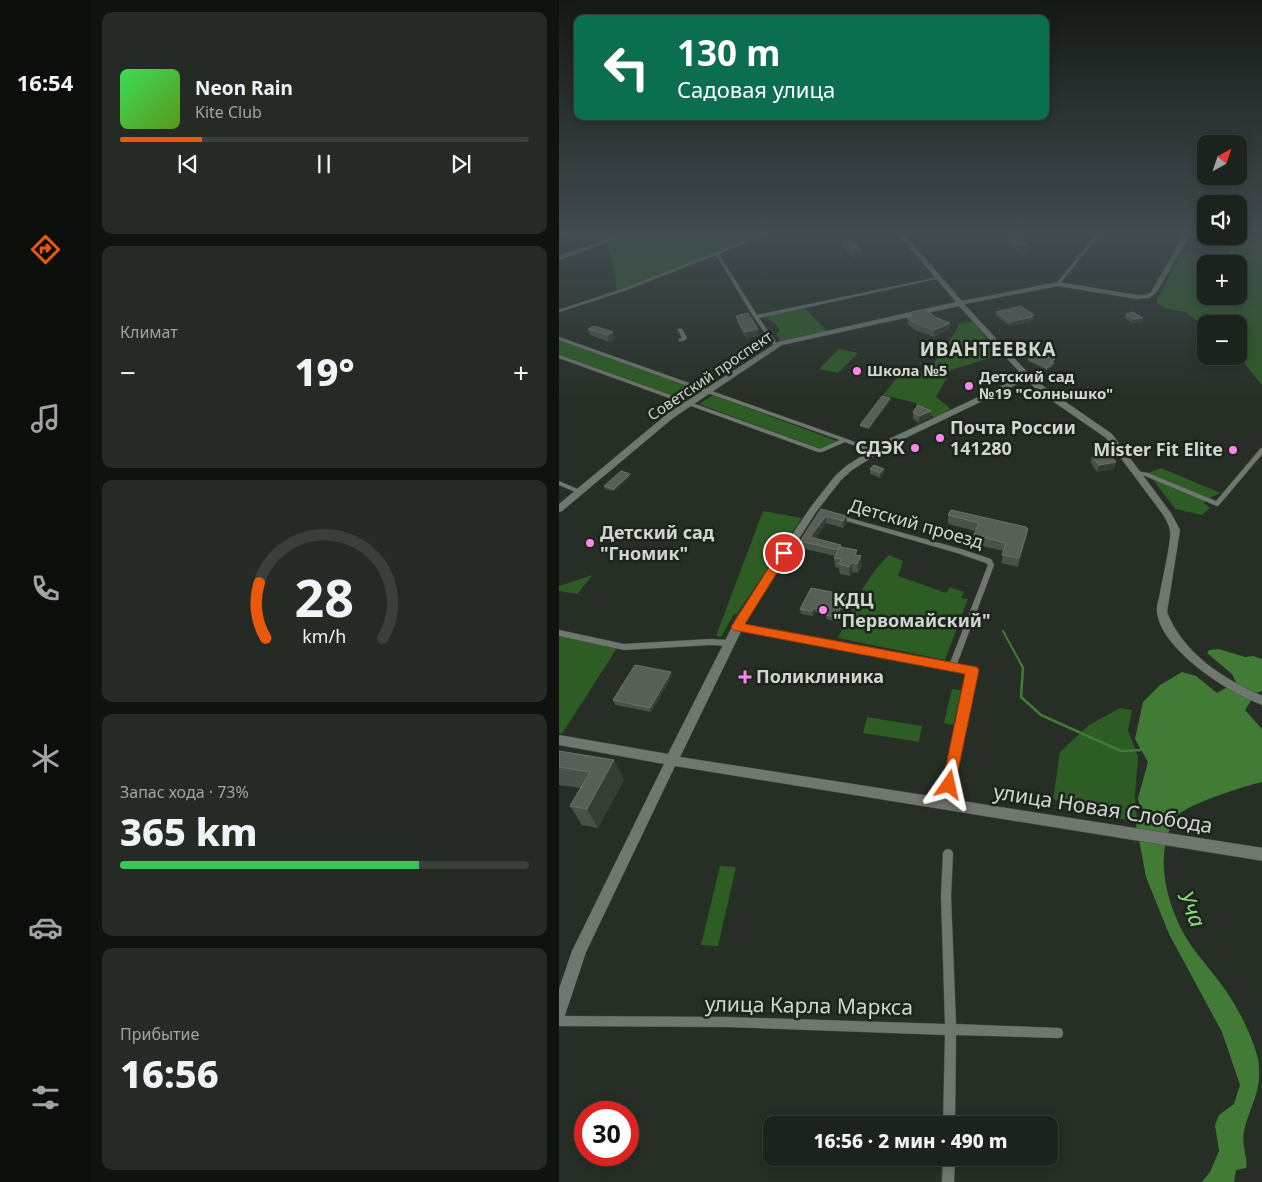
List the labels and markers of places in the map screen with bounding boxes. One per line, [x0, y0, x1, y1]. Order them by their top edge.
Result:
place label: Школа №5 [867, 360, 947, 380]
marker: Школа №5 [851, 365, 863, 377]
place label: Детский сад №19 "Солнышко" [979, 366, 1113, 403]
marker: Детский сад №19 "Солнышко" [963, 380, 975, 392]
place label: Почта России 141280 [950, 415, 1076, 460]
marker: Почта России 141280 [934, 432, 946, 444]
place label: СДЭК [855, 435, 906, 459]
place label: Mister Fit Elite [1093, 437, 1223, 461]
marker: СДЭК [909, 442, 921, 454]
marker: Mister Fit Elite [1227, 444, 1239, 456]
place label: Детский сад "Гномик" [600, 520, 715, 565]
pin [763, 532, 805, 574]
marker: Детский сад "Гномик" [584, 537, 596, 549]
place label: КДЦ "Первомайский" [833, 587, 991, 632]
marker: КДЦ "Первомайский" [817, 604, 829, 616]
place label: Поликлиника [756, 664, 884, 688]
marker: Поликлиника [738, 670, 752, 684]

